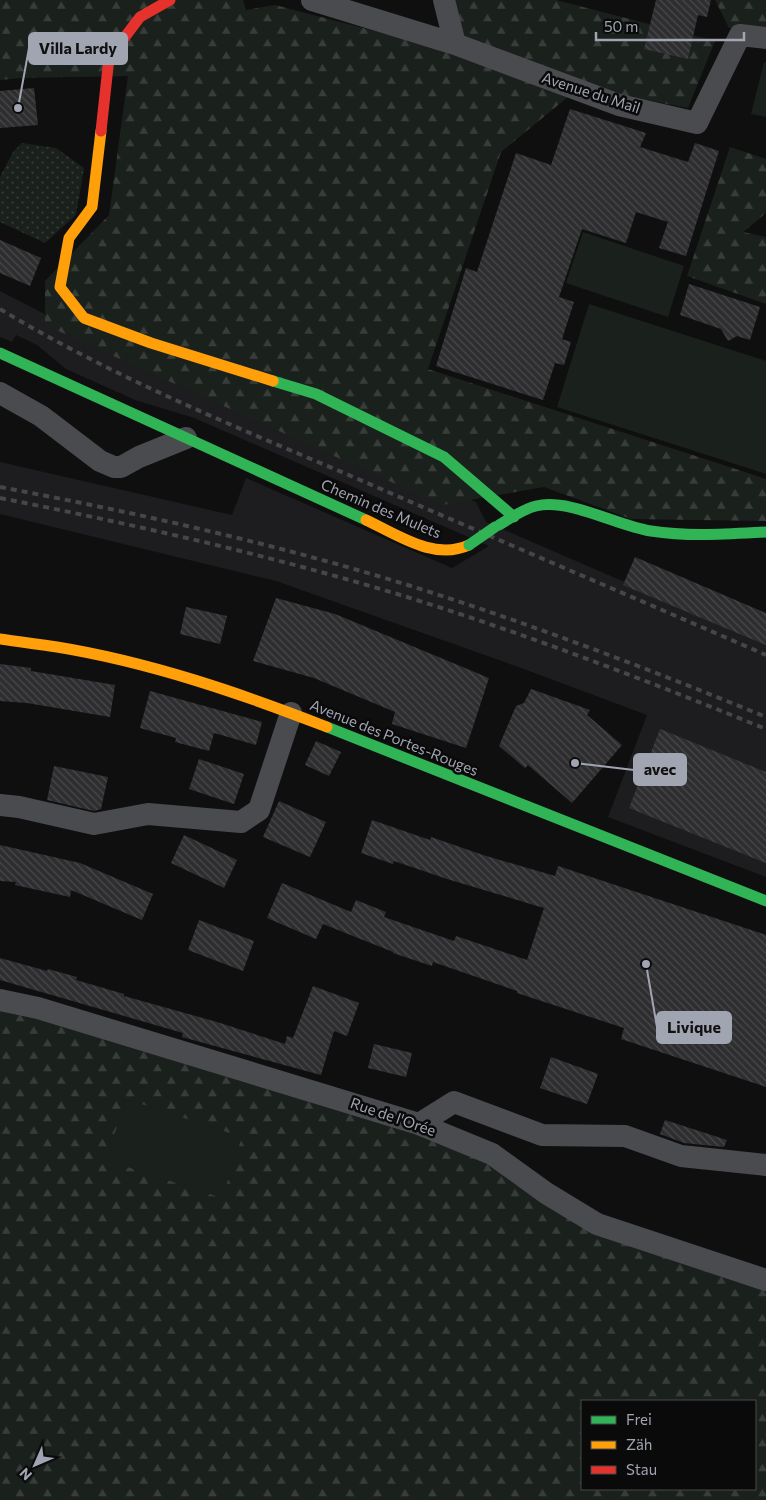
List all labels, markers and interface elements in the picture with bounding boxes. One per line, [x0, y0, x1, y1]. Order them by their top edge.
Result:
scale bar [596, 10, 744, 42]
text: 50 m [604, 17, 638, 35]
callout: Villa Lardy [29, 33, 127, 64]
text: Villa Lardy [39, 38, 117, 57]
street label: Avenue du Mail [540, 68, 643, 116]
street label: Chemin des Mulets [319, 475, 444, 542]
street label: Avenue des Portes-Rouges [308, 695, 481, 779]
callout: avec [634, 754, 686, 785]
text: avec [644, 759, 677, 778]
callout: Livique [657, 1012, 731, 1043]
text: Livique [667, 1017, 721, 1036]
street label: Rue de l'Orée [348, 1093, 439, 1139]
legend [581, 1400, 756, 1490]
text: Frei [626, 1410, 652, 1428]
text: Zäh [626, 1435, 652, 1453]
north arrow [10, 1440, 60, 1490]
text: Stau [626, 1460, 657, 1478]
text: N [16, 1465, 35, 1484]

